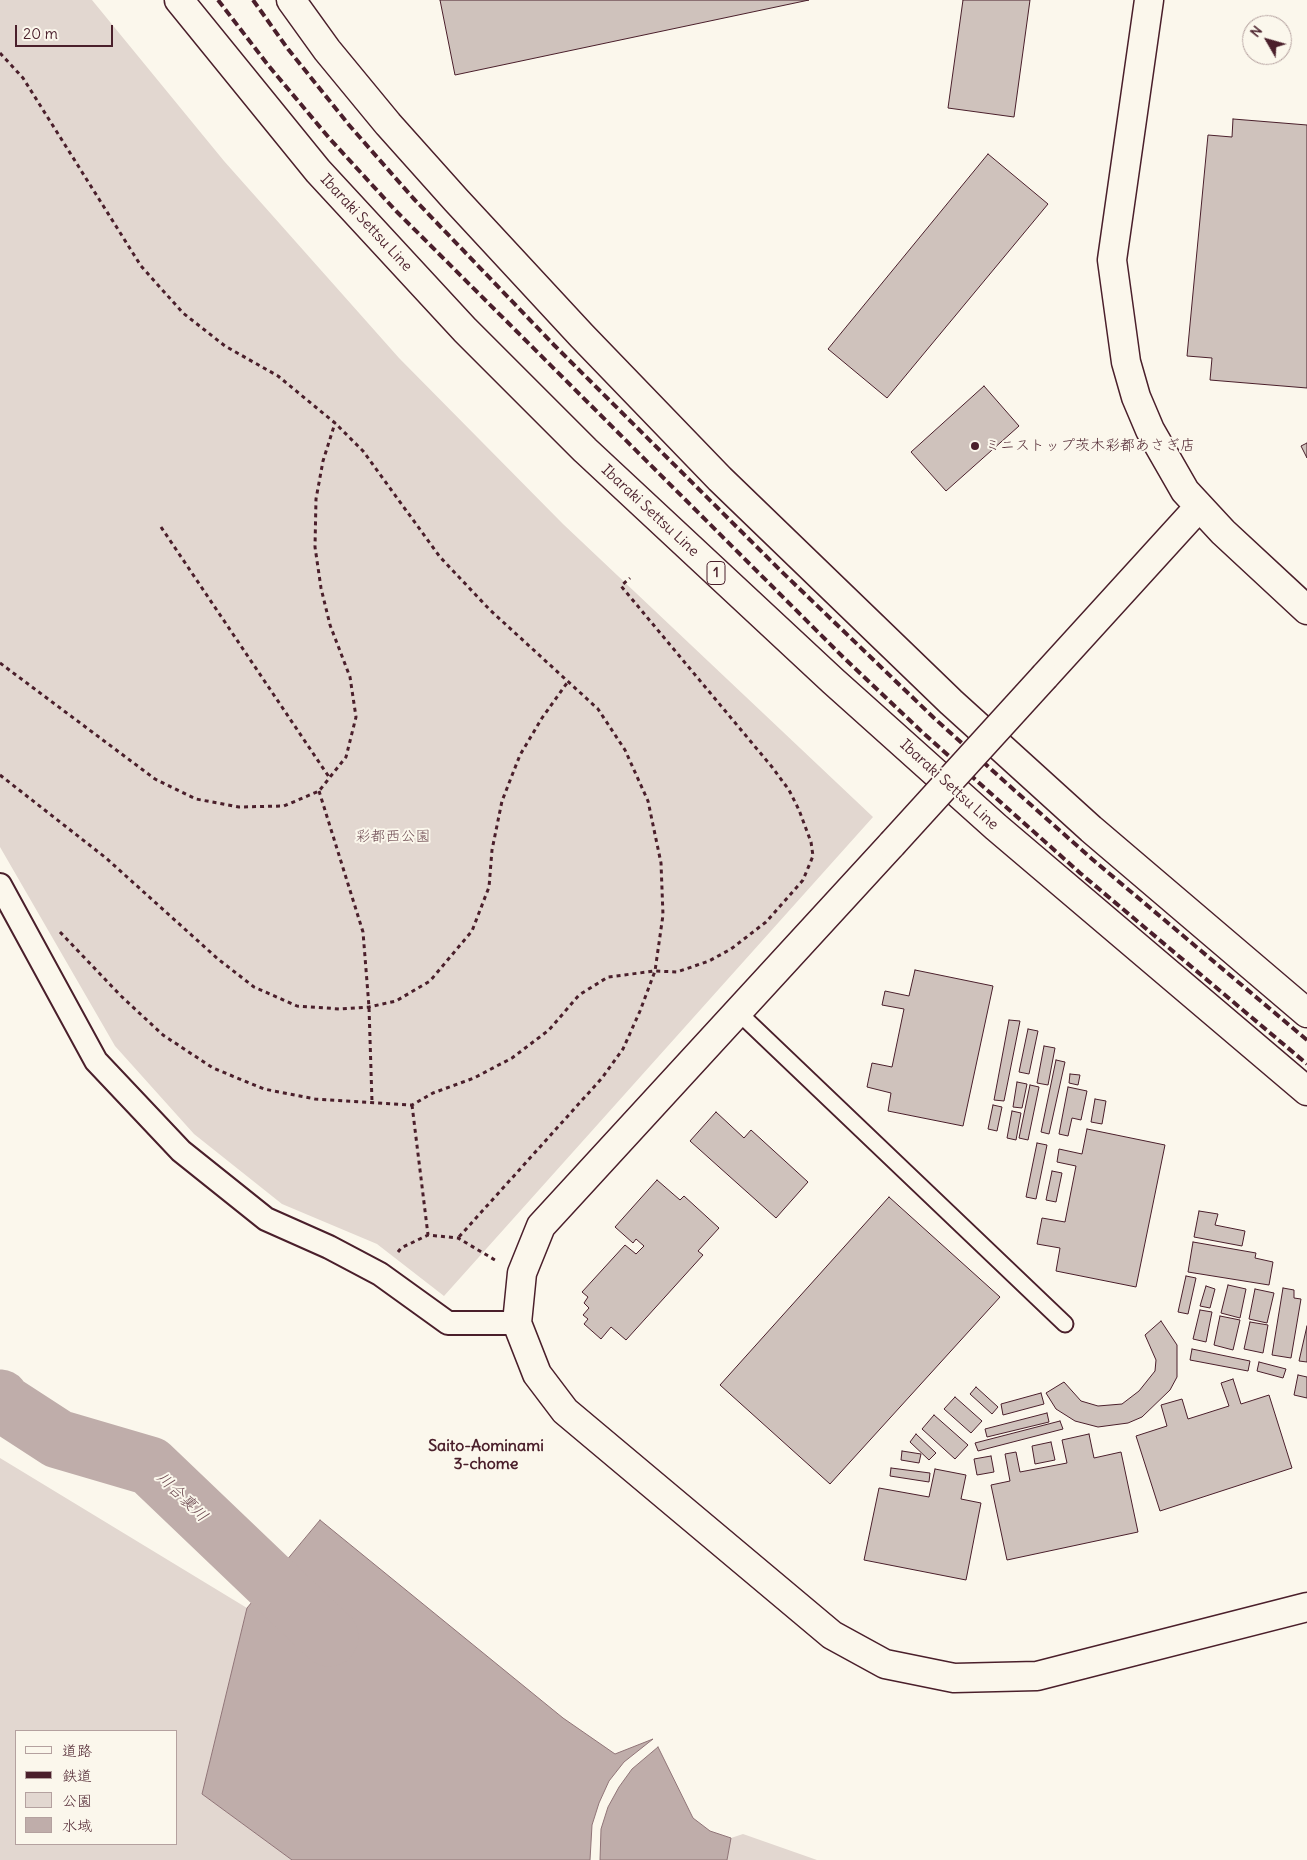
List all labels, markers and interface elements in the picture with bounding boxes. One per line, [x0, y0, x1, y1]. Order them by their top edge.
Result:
scale bar [18, 15, 115, 47]
north arrow [1242, 15, 1292, 65]
text: N [1246, 22, 1266, 41]
text: 20 m [23, 24, 58, 43]
street label: Ibaraki Settsu Line [316, 171, 416, 275]
place label: ミニストップ茨木彩都あさぎ店 [985, 437, 1195, 455]
marker: ミニストップ茨木彩都あさぎ店 [969, 440, 981, 452]
street label: Ibaraki Settsu Line [598, 461, 702, 561]
road number: 1 [707, 562, 725, 584]
street label: Ibaraki Settsu Line [896, 736, 1002, 834]
park label: 彩都西公園 [356, 828, 430, 846]
district label: Saito-Aominami 3-chome [428, 1436, 544, 1474]
water label: 川合裏川 [152, 1468, 212, 1526]
legend [15, 1730, 178, 1845]
text: 道路 [62, 1741, 92, 1760]
text: 鉄道 [62, 1766, 92, 1785]
text: 公園 [62, 1791, 92, 1810]
text: 水域 [62, 1816, 92, 1835]

